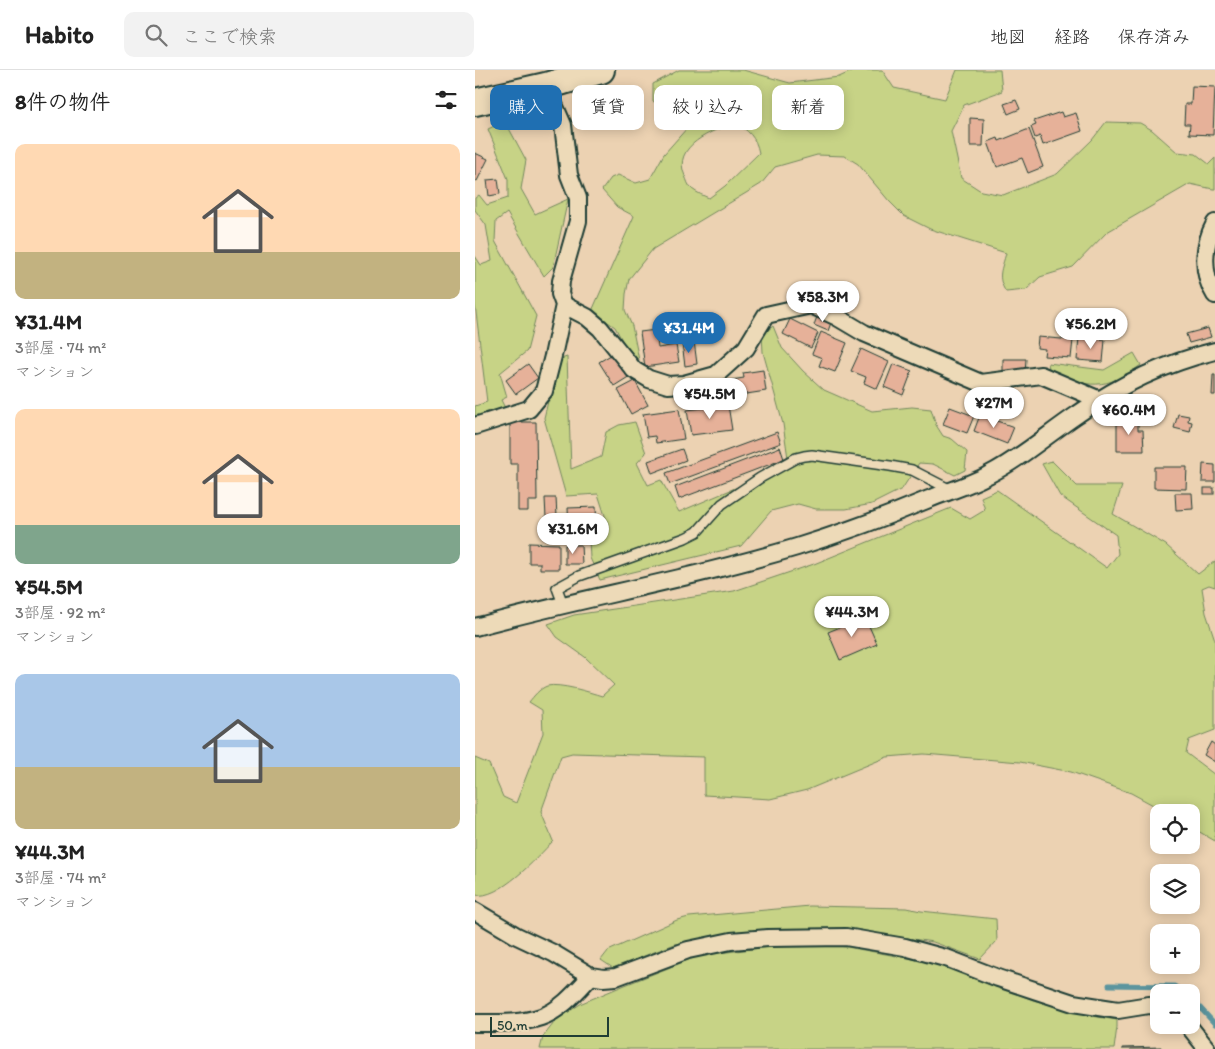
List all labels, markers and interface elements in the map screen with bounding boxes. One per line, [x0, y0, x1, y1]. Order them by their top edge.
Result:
search box [124, 12, 474, 57]
text: Habito [25, 20, 94, 49]
icon: search [142, 21, 170, 49]
text: ここで検索 [182, 25, 277, 48]
text: 地図 [990, 26, 1026, 48]
text: 経路 [1054, 26, 1090, 48]
text: 保存済み [1118, 26, 1190, 48]
chip: 購入 [490, 85, 562, 130]
chip: 賃貸 [572, 85, 644, 130]
chip: 絞り込み [654, 85, 762, 130]
chip: 新着 [772, 85, 844, 130]
icon: filters [432, 86, 460, 114]
text: 8件の物件 [15, 89, 111, 114]
icon: home [193, 176, 283, 266]
pin: ¥58.3M [782, 280, 864, 323]
text: ¥58.3M [797, 287, 849, 306]
pin: ¥56.2M [1050, 308, 1132, 350]
text: ¥31.4M [15, 309, 82, 334]
pin: ¥31.4M [648, 312, 730, 354]
text: ¥56.2M [1066, 314, 1116, 333]
text: ¥31.4M [663, 318, 715, 337]
text: 3部屋 · 74 m² [15, 338, 106, 357]
text: マンション [15, 362, 94, 381]
pin: ¥54.5M [669, 378, 751, 420]
text: ¥54.5M [684, 384, 736, 403]
pin: ¥27M [964, 386, 1024, 429]
text: ¥27M [975, 393, 1013, 412]
pin: ¥60.4M [1088, 394, 1170, 436]
text: ¥60.4M [1102, 400, 1156, 419]
icon: home [193, 441, 283, 531]
pin: ¥31.6M [532, 512, 614, 555]
text: ¥31.6M [548, 519, 598, 538]
text: ¥54.5M [15, 574, 83, 599]
pin: ¥44.3M [811, 596, 893, 638]
text: ¥44.3M [825, 602, 879, 621]
text: 3部屋 · 92 m² [15, 603, 106, 622]
text: マンション [15, 627, 94, 646]
icon: home [193, 706, 283, 796]
map controls [1150, 804, 1200, 1034]
button: locate [1150, 804, 1200, 854]
text: ¥44.3M [15, 839, 85, 864]
button: layers [1150, 864, 1200, 914]
text: 3部屋 · 74 m² [15, 868, 106, 887]
text: マンション [15, 892, 94, 911]
button: + [1150, 924, 1200, 974]
button: − [1150, 984, 1200, 1034]
scale bar [490, 1014, 609, 1037]
text: 50 m [497, 1017, 528, 1034]

